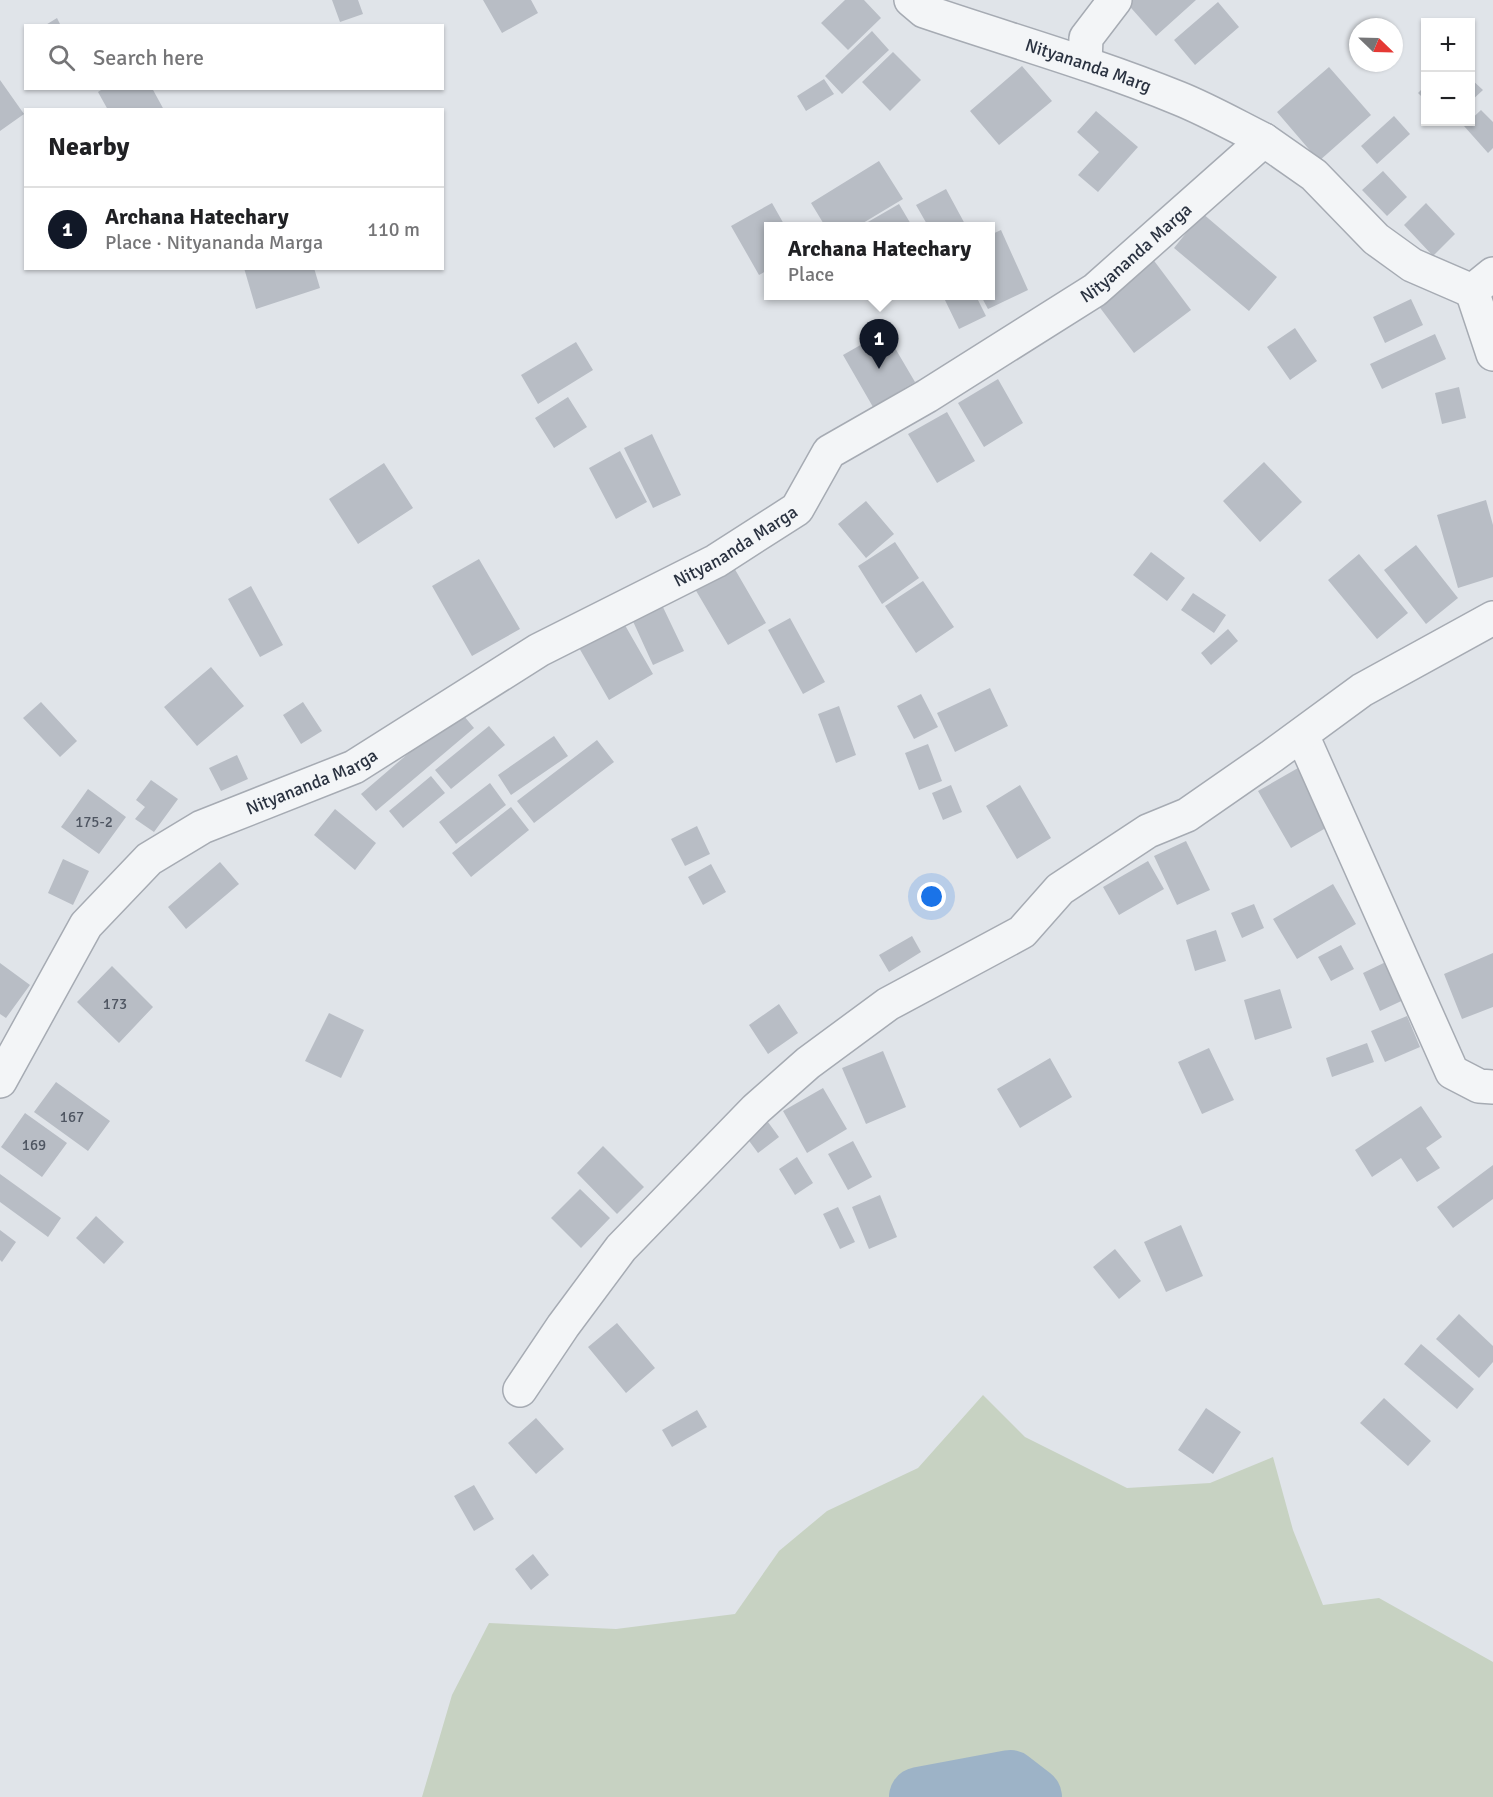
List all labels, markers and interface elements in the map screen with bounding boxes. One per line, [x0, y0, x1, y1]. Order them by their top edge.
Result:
north arrow [1349, 18, 1403, 72]
map controls [1421, 18, 1475, 126]
button: + [1421, 18, 1475, 72]
search box [24, 24, 444, 90]
street label: Nityananda Marg [1022, 34, 1154, 97]
icon: search [45, 41, 78, 74]
text: Search here [93, 44, 204, 71]
button: − [1421, 72, 1475, 126]
text: Nearby [48, 131, 129, 163]
street label: Nityananda Marga [1076, 198, 1196, 308]
text: Archana Hatechary [105, 203, 289, 230]
text: 1 [62, 217, 73, 242]
text: 110 m [367, 217, 420, 242]
popup [764, 222, 995, 300]
text: Place · Nityananda Marga [105, 230, 323, 255]
text: Archana Hatechary [788, 235, 971, 262]
text: Place [788, 262, 834, 287]
pin: 1 [860, 320, 898, 369]
street label: Nityananda Marga [670, 501, 802, 592]
street label: Nityananda Marga [243, 744, 382, 820]
house number: 175-2 [75, 813, 113, 831]
your location [917, 882, 946, 911]
house number: 173 [103, 995, 127, 1013]
house number: 167 [60, 1108, 84, 1126]
house number: 169 [22, 1136, 46, 1154]

